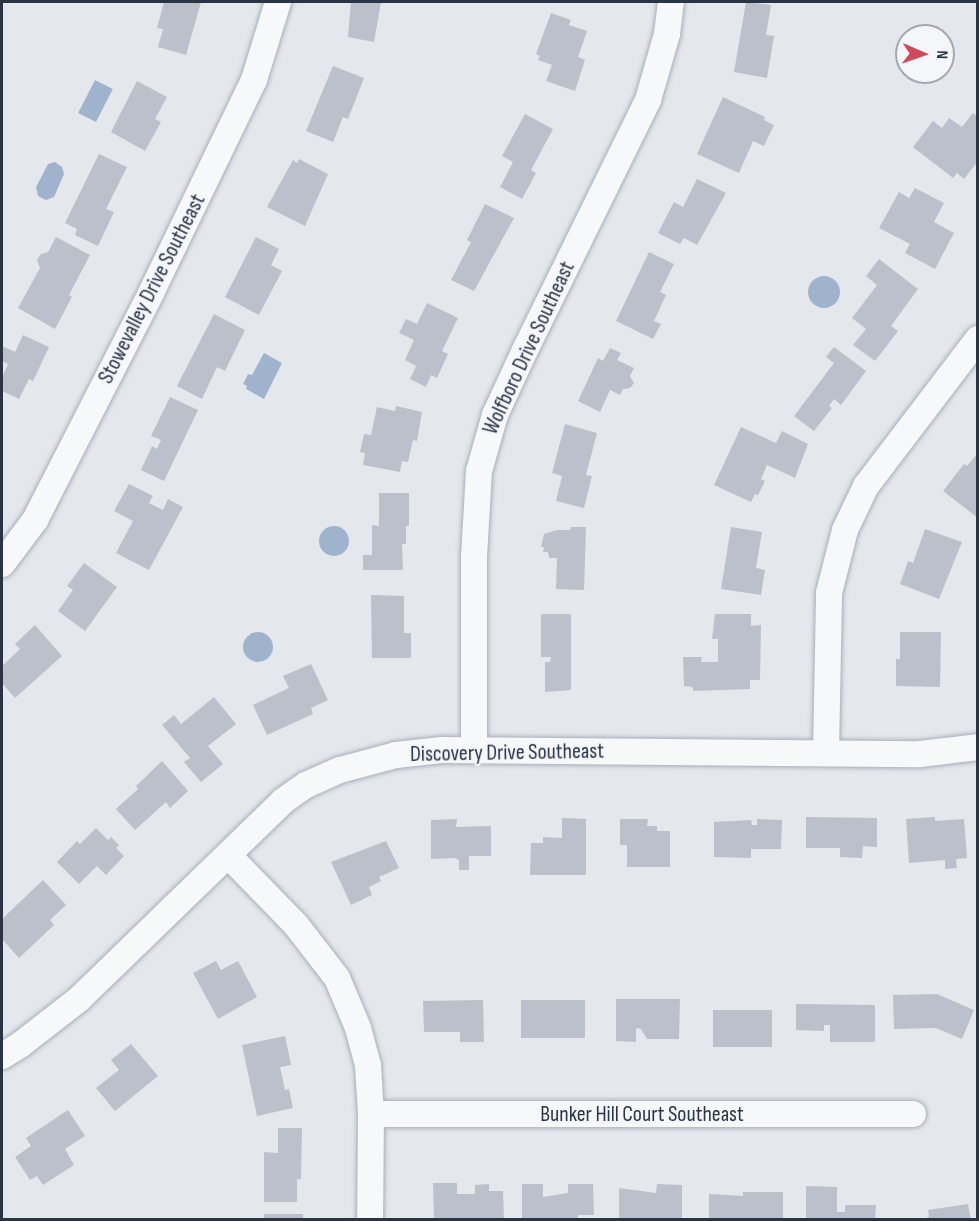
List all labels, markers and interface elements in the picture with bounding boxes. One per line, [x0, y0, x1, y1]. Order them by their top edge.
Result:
north arrow [895, 24, 955, 84]
text: N [932, 50, 951, 59]
street label: Stowevalley Drive Southeast [93, 190, 211, 388]
street label: Wolfboro Drive Southeast [477, 257, 581, 439]
street label: Discovery Drive Southeast [410, 738, 604, 768]
street label: Bunker Hill Court Southeast [540, 1102, 744, 1128]

